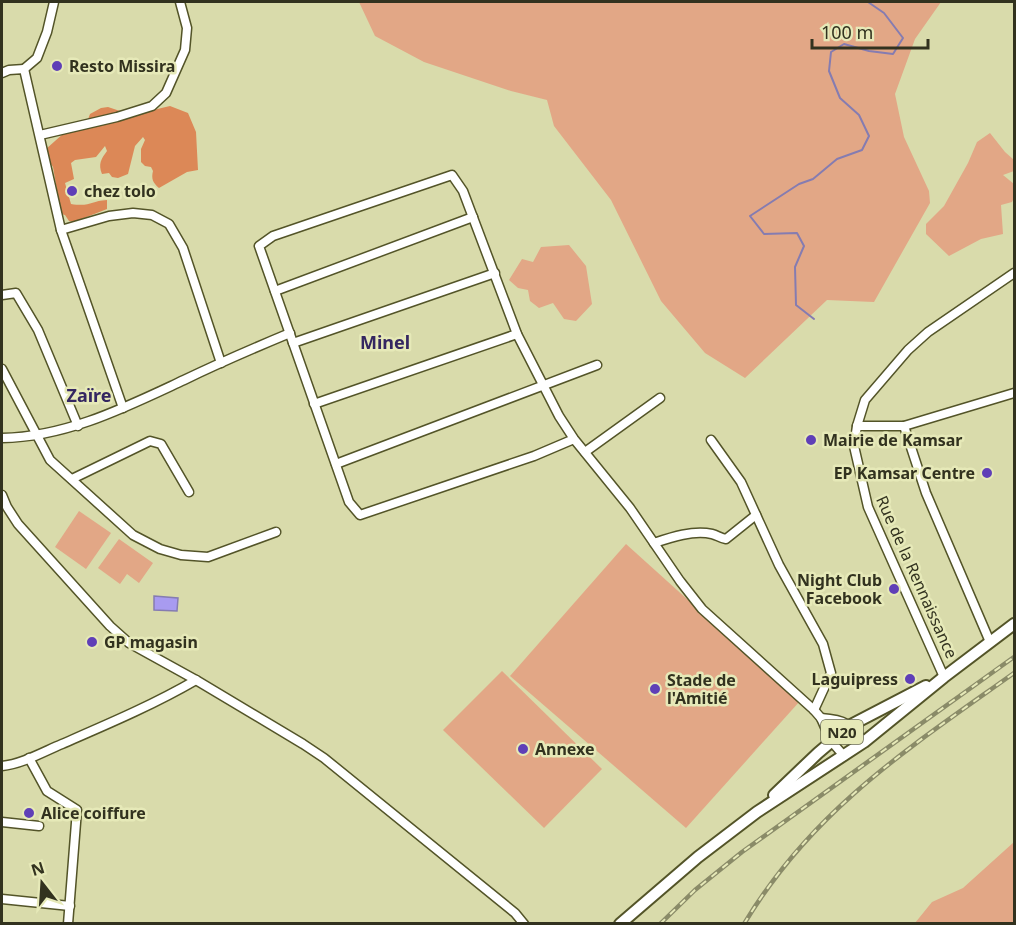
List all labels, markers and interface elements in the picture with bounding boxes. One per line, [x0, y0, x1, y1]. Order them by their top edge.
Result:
scale bar [812, 12, 928, 50]
text: 100 m [821, 20, 873, 44]
place label: Resto Missira [69, 55, 175, 77]
marker: Resto Missira [50, 59, 64, 73]
place label: chez tolo [84, 180, 156, 202]
marker: chez tolo [65, 184, 79, 198]
district label: Minel [360, 330, 410, 354]
district label: Zaïre [66, 383, 112, 407]
place label: Mairie de Kamsar [823, 429, 963, 451]
marker: Mairie de Kamsar [804, 433, 818, 447]
place label: EP Kamsar Centre [834, 462, 975, 484]
marker: EP Kamsar Centre [980, 466, 994, 480]
street label: Rue de la Rennaissance [871, 492, 963, 662]
place label: Night Club Facebook [797, 569, 882, 609]
marker: Night Club Facebook [887, 582, 901, 596]
place label: GP magasin [104, 631, 198, 653]
marker: GP magasin [85, 635, 99, 649]
place label: Laguipress [812, 668, 898, 690]
place label: Stade de l'Amitié [667, 669, 736, 709]
marker: Laguipress [903, 672, 917, 686]
marker: Stade de l'Amitié [648, 682, 662, 696]
road number: N20 [821, 720, 863, 744]
place label: Annexe [535, 738, 595, 760]
marker: Annexe [516, 742, 530, 756]
place label: Alice coiffure [41, 802, 146, 824]
marker: Alice coiffure [22, 806, 36, 820]
north arrow [12, 853, 72, 913]
text: N [28, 856, 47, 881]

